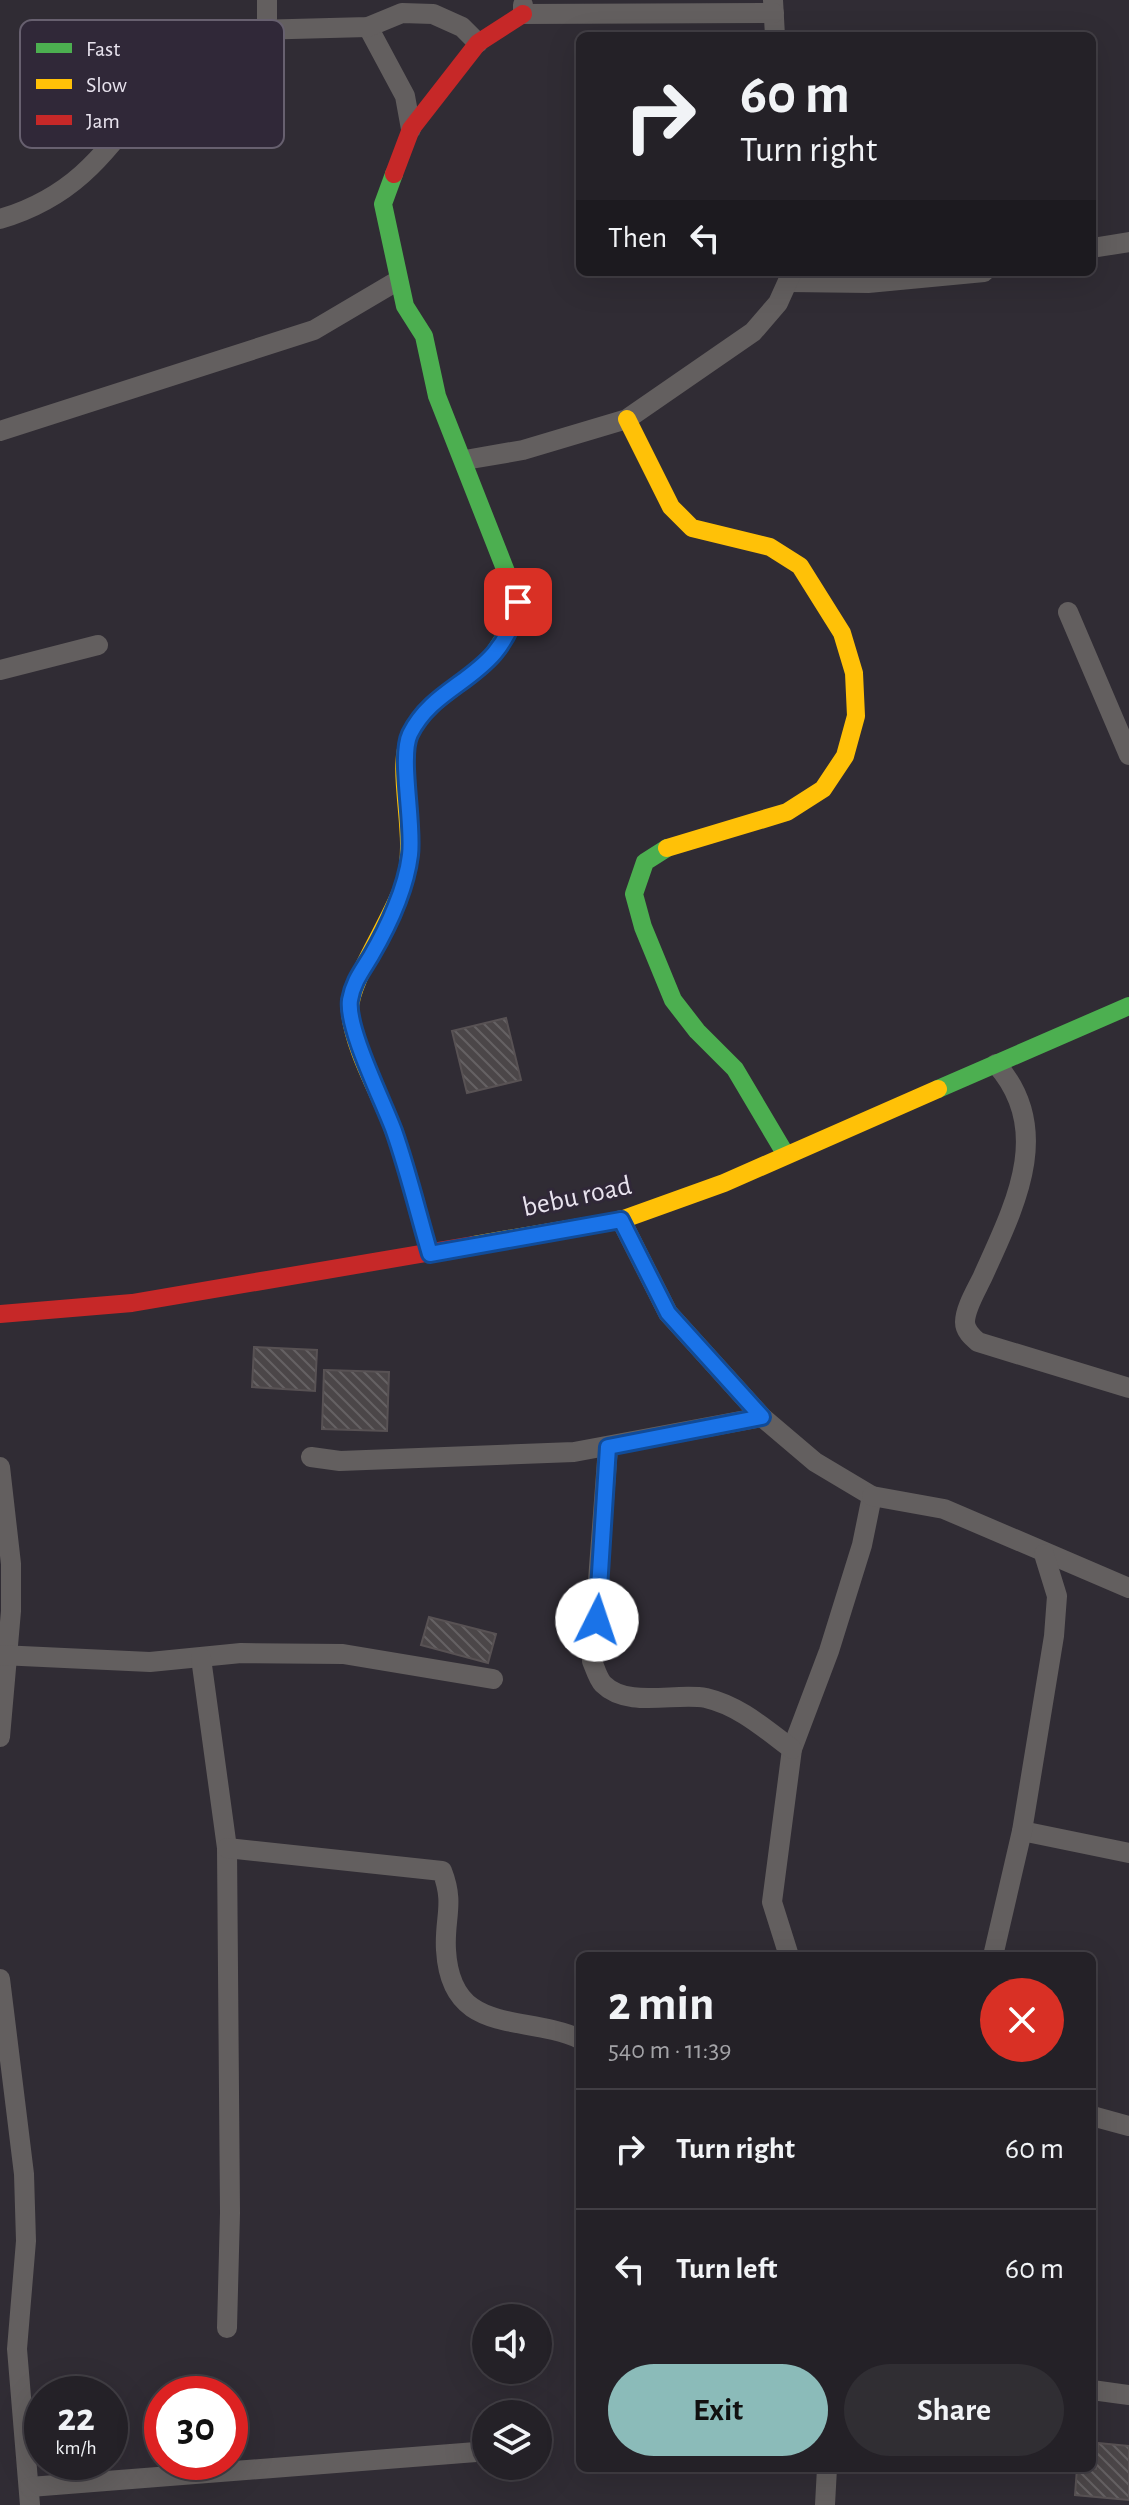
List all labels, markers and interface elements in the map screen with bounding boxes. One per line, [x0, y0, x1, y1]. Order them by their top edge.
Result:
legend [20, 20, 284, 148]
text: Fast [86, 38, 120, 60]
icon: right [608, 64, 712, 168]
text: 60 m [740, 67, 850, 123]
text: Slow [86, 74, 127, 96]
text: Jam [86, 110, 120, 132]
text: Turn right [740, 132, 877, 168]
icon: left [683, 216, 727, 260]
text: Then [608, 223, 667, 253]
pin [484, 568, 552, 636]
icon: arrive [496, 580, 540, 624]
street label: bebu road [520, 1172, 634, 1222]
position arrow [555, 1578, 639, 1662]
button: close [980, 1978, 1064, 2062]
text: 2 min [608, 1981, 715, 2029]
text: 540 m · 11:39 [608, 2037, 732, 2063]
icon: right [608, 2127, 652, 2171]
text: Turn right [676, 2134, 795, 2164]
text: 60 m [1005, 2134, 1064, 2164]
icon: left [608, 2247, 652, 2291]
text: Turn left [676, 2254, 777, 2284]
text: 60 m [1005, 2254, 1064, 2284]
map controls [472, 2304, 552, 2480]
button: sound [472, 2304, 552, 2384]
button: Exit [608, 2364, 828, 2456]
button: Share [844, 2364, 1064, 2456]
speed limit sign: 30 [144, 2376, 248, 2480]
text: 22 [57, 2398, 95, 2438]
button: layers [472, 2400, 552, 2480]
text: km/h [55, 2438, 97, 2458]

